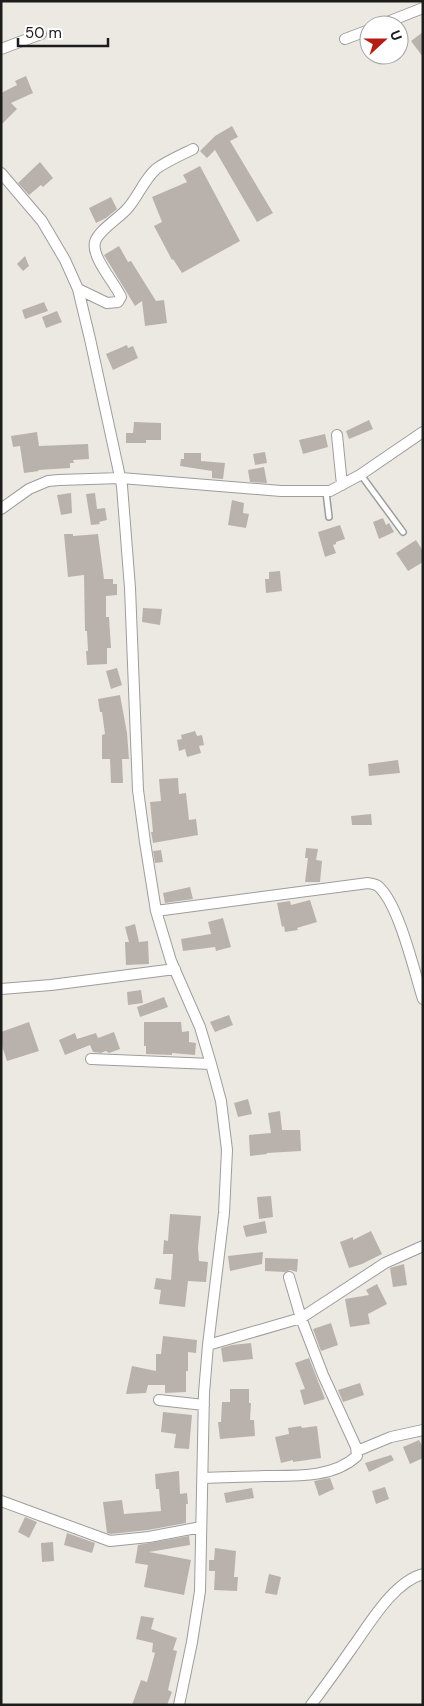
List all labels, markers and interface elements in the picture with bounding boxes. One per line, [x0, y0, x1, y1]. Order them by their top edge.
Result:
scale bar [18, 15, 108, 47]
north arrow [359, 15, 409, 65]
text: 50 m [25, 23, 62, 43]
text: U [386, 28, 406, 43]

